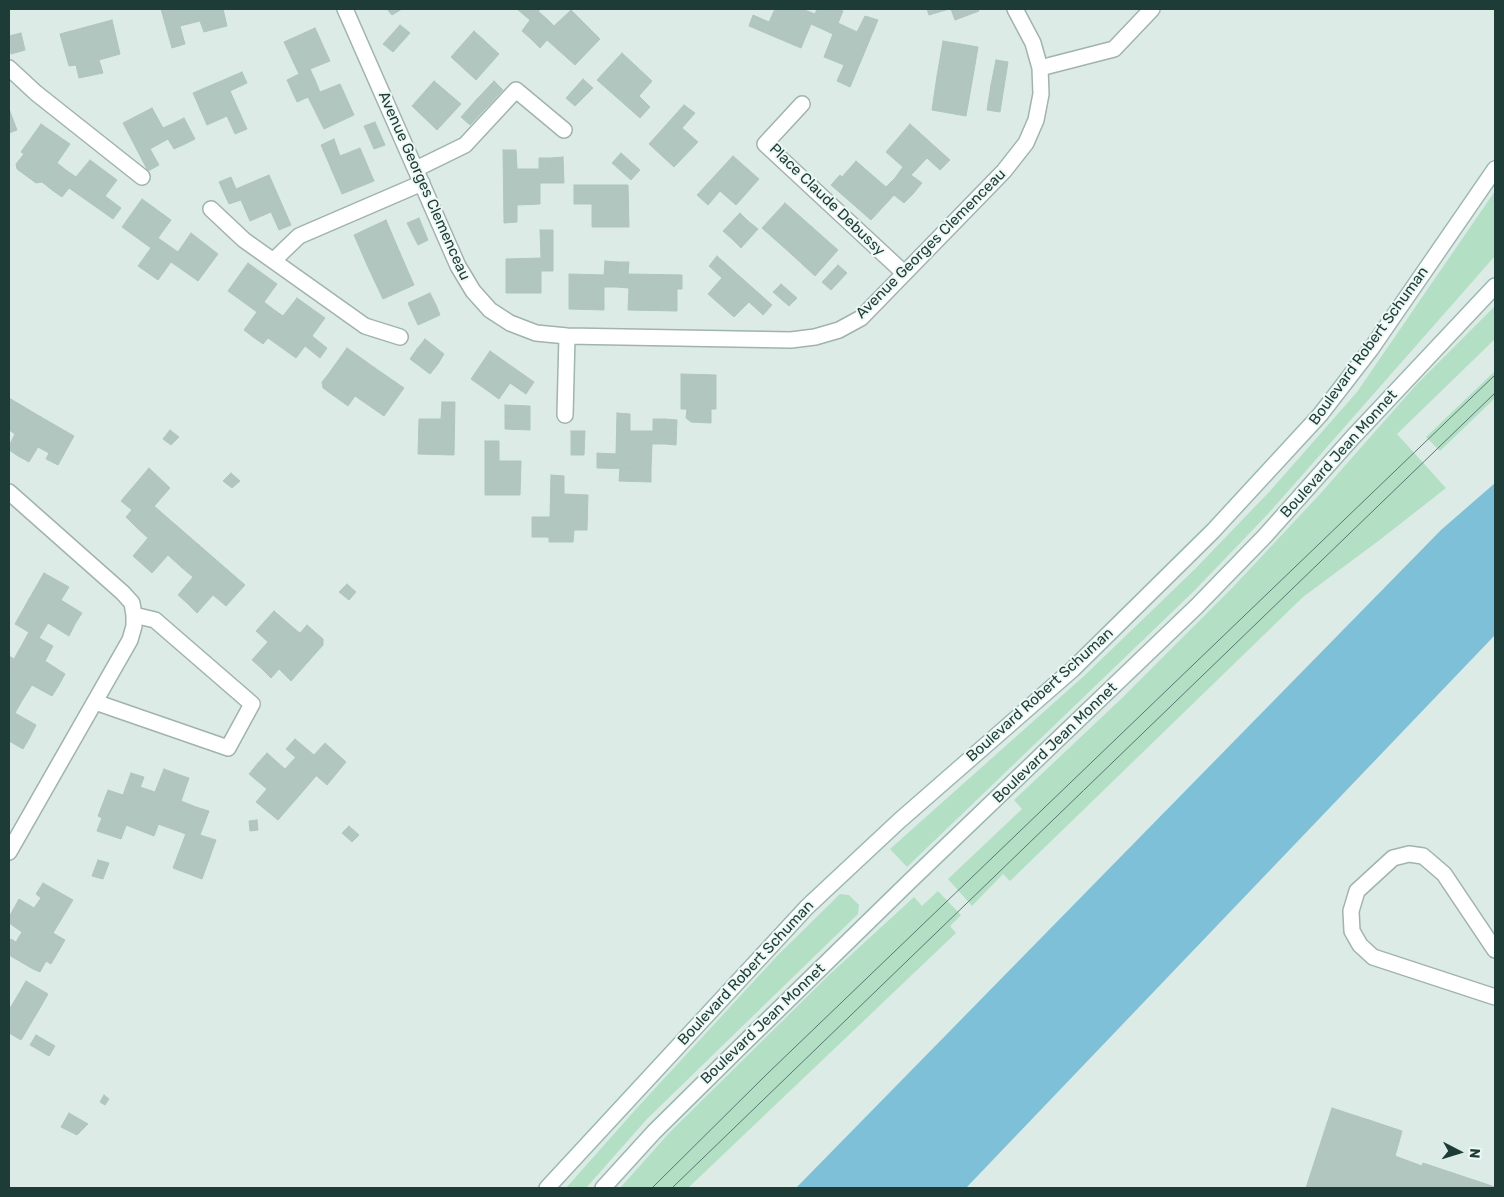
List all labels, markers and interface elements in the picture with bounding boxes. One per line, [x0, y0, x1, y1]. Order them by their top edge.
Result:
street label: Avenue Georges Clemenceau [374, 89, 474, 283]
street label: Place Claude Debussy [765, 140, 889, 260]
street label: Avenue Georges Clemenceau [852, 165, 1010, 323]
street label: Boulevard Robert Schuman [1306, 263, 1432, 429]
street label: Boulevard Jean Monnet [1277, 386, 1401, 522]
street label: Boulevard Robert Schuman [963, 624, 1117, 766]
street label: Boulevard Jean Monnet [989, 679, 1121, 807]
street label: Boulevard Robert Schuman [674, 897, 818, 1049]
street label: Boulevard Jean Monnet [697, 960, 829, 1088]
north arrow [1434, 1127, 1484, 1177]
text: N [1466, 1148, 1483, 1159]

